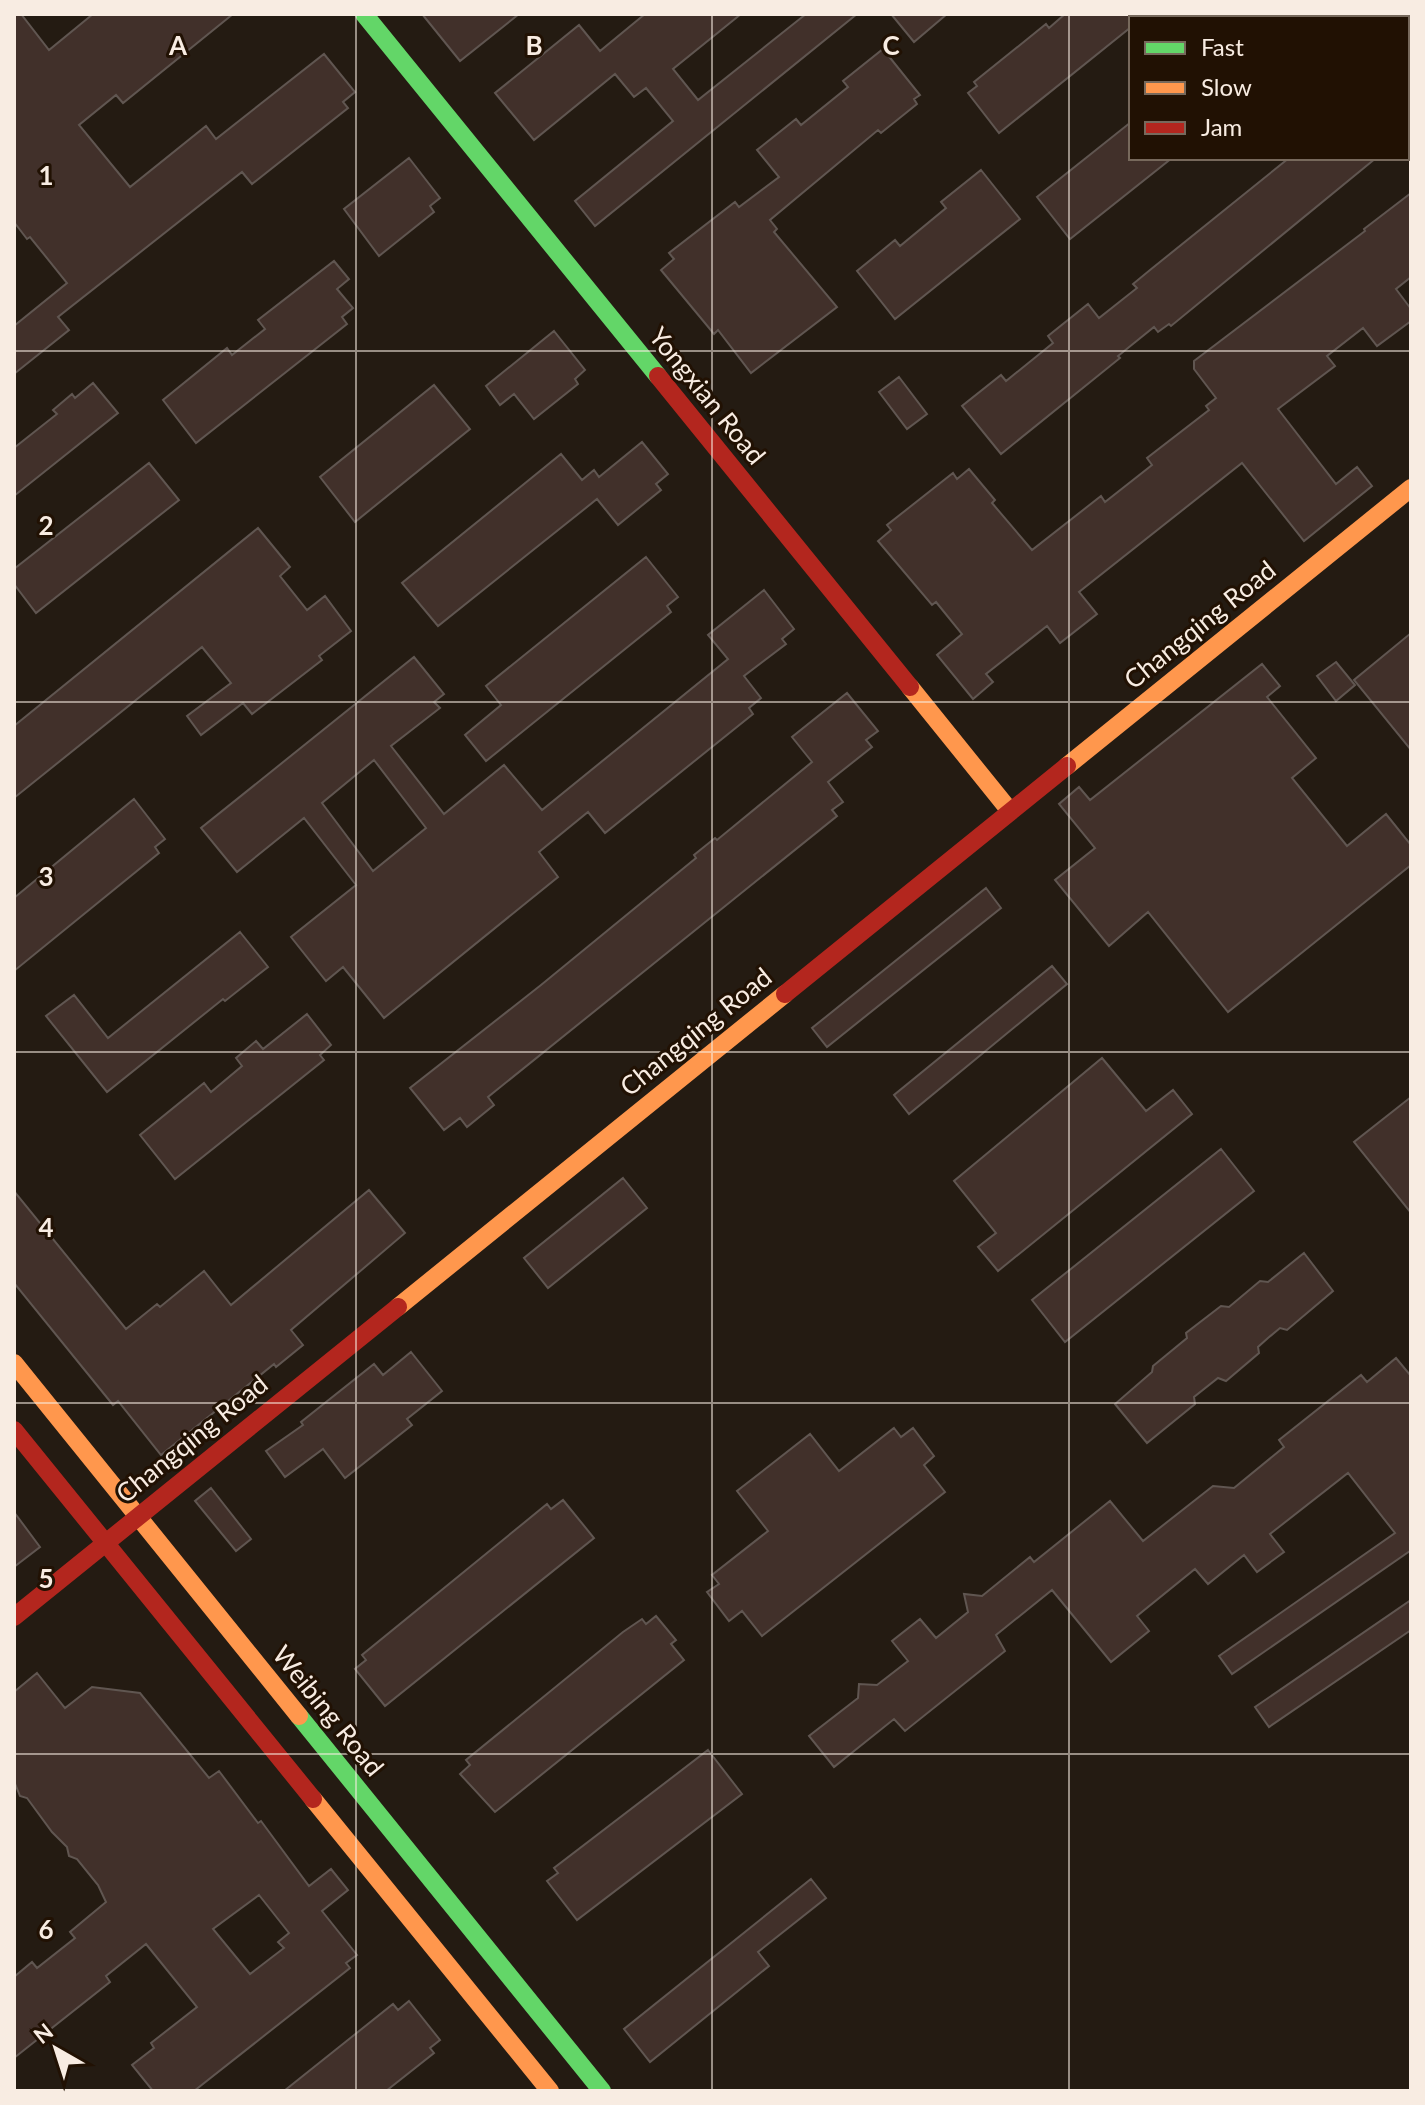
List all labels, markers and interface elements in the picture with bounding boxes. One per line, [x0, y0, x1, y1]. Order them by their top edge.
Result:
legend [1129, 16, 1409, 160]
text: A [168, 29, 188, 61]
text: B [525, 29, 543, 61]
text: C [882, 29, 900, 61]
text: Fast [1201, 32, 1244, 61]
text: Slow [1201, 72, 1252, 101]
text: Jam [1201, 112, 1242, 141]
text: 1 [38, 159, 54, 191]
street label: Yongxian Road [643, 320, 773, 470]
text: 2 [38, 509, 54, 541]
street label: Changqing Road [1117, 553, 1282, 695]
text: 3 [38, 860, 54, 892]
street label: Changqing Road [613, 960, 778, 1102]
text: 4 [38, 1211, 54, 1243]
street label: Changqing Road [109, 1367, 274, 1509]
text: 5 [38, 1562, 54, 1594]
street label: Weibing Road [266, 1639, 391, 1782]
text: 6 [38, 1913, 54, 1945]
north arrow [16, 2009, 96, 2089]
text: N [28, 2017, 58, 2049]

